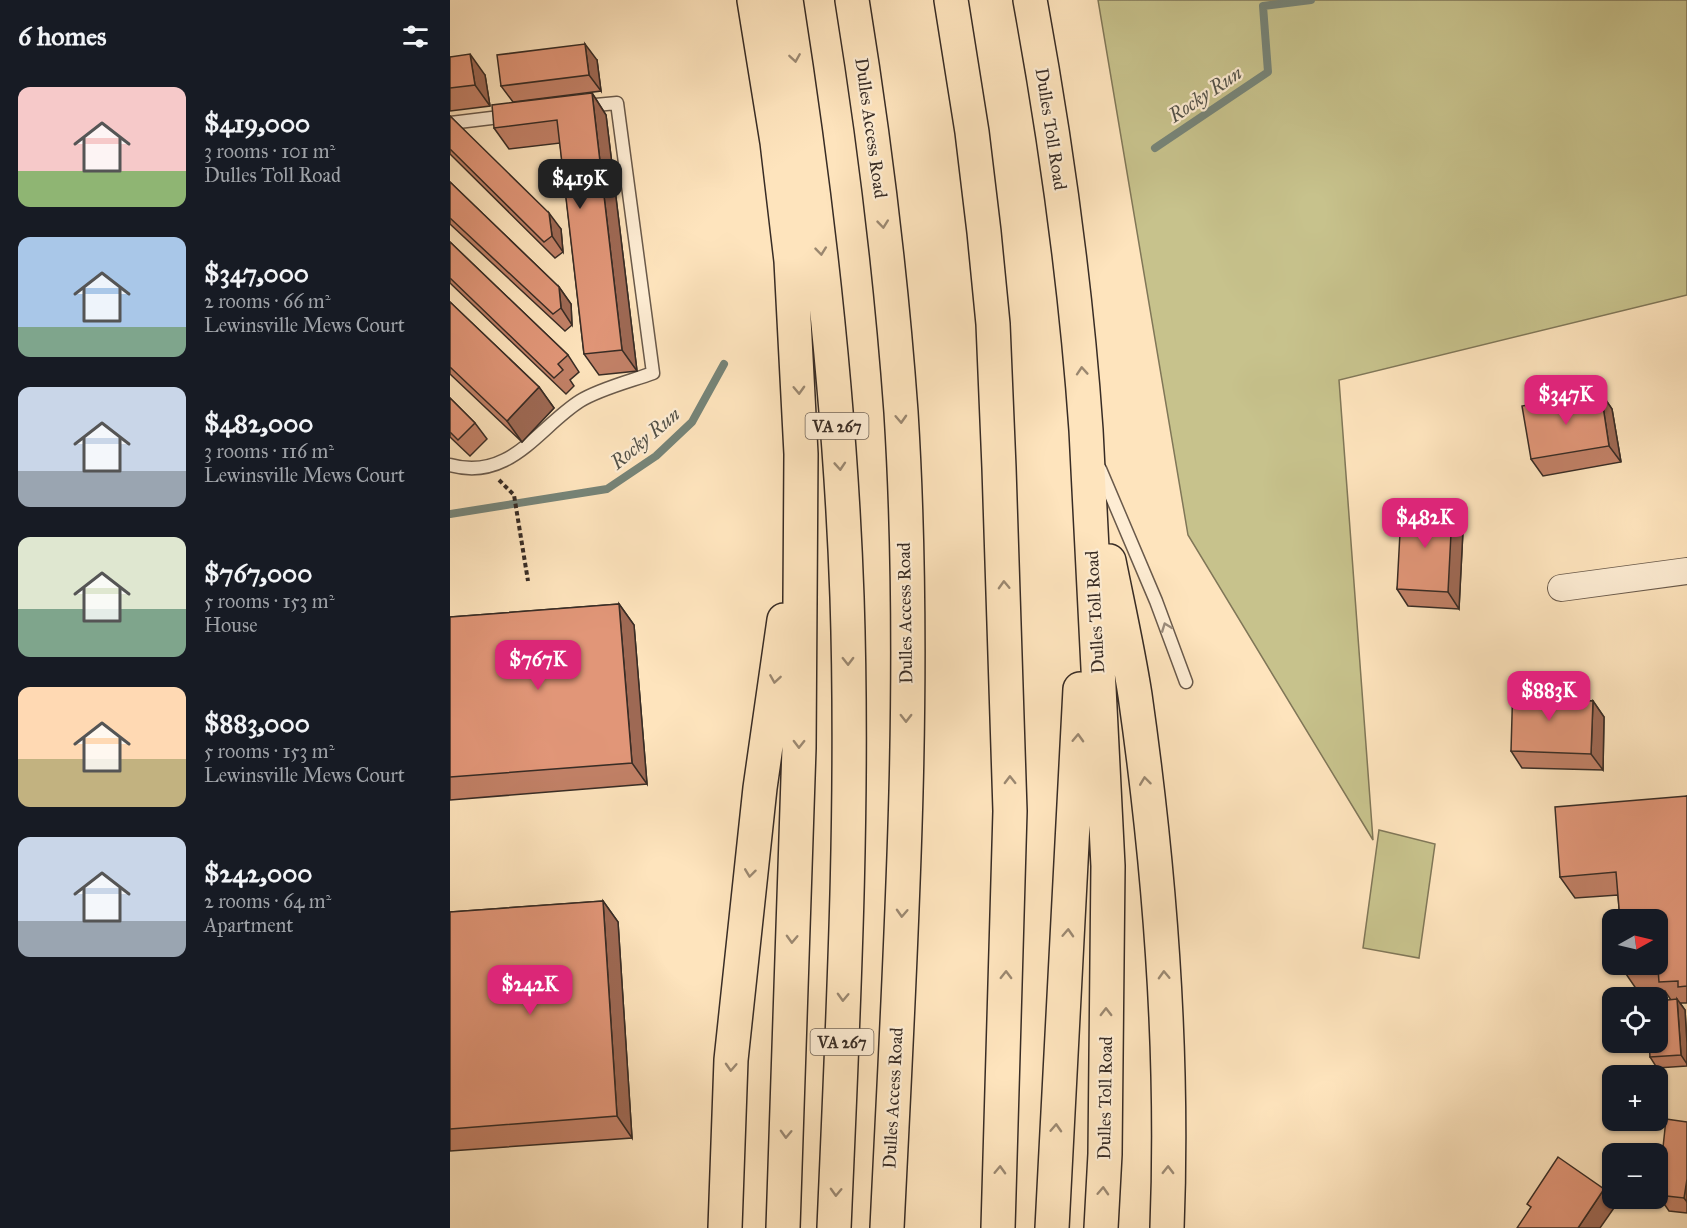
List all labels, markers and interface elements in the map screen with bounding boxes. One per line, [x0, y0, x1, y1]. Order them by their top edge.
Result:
text: 6 homes [18, 20, 107, 52]
icon: filters [399, 20, 432, 53]
one-way arrow [789, 53, 801, 62]
street label: Dulles Access Road [850, 56, 892, 200]
water label: Rocky Run [1163, 60, 1247, 128]
street label: Dulles Toll Road [1030, 66, 1072, 192]
text: $419,000 [204, 107, 310, 139]
icon: home [66, 111, 138, 183]
text: 3 rooms · 101 m² [204, 139, 335, 163]
pin: $419K [538, 159, 622, 210]
text: Dulles Toll Road [204, 163, 341, 187]
text: $419K [552, 166, 608, 190]
one-way arrow [876, 220, 889, 229]
one-way arrow [814, 247, 827, 256]
text: $347,000 [204, 257, 309, 289]
icon: home [66, 261, 138, 333]
text: 2 rooms · 66 m² [204, 289, 330, 313]
text: Lewinsville Mews Court [204, 313, 405, 337]
one-way arrow [1076, 367, 1089, 376]
pin: $347K [1524, 375, 1608, 426]
text: $347K [1538, 382, 1594, 406]
one-way arrow [792, 386, 805, 395]
water label: Rocky Run [604, 402, 685, 475]
text: $482,000 [204, 407, 313, 439]
icon: home [66, 411, 138, 483]
road number: VA 267 [806, 413, 868, 439]
one-way arrow [894, 414, 907, 423]
text: 3 rooms · 116 m² [204, 439, 334, 463]
one-way arrow [833, 462, 846, 471]
text: Lewinsville Mews Court [204, 463, 405, 487]
pin: $482K [1383, 498, 1467, 549]
text: $482K [1396, 505, 1454, 529]
street label: Dulles Access Road [893, 542, 917, 684]
street label: Dulles Toll Road [1081, 550, 1109, 674]
text: $767,000 [204, 557, 312, 589]
icon: home [66, 561, 138, 633]
one-way arrow [997, 580, 1010, 589]
text: 5 rooms · 153 m² [204, 589, 334, 613]
text: House [204, 613, 258, 637]
one-way arrow [1161, 622, 1173, 633]
pin: $767K [496, 640, 580, 691]
text: $767K [509, 647, 567, 671]
one-way arrow [842, 657, 854, 666]
pin: $883K [1507, 671, 1591, 722]
one-way arrow [770, 675, 782, 684]
text: $883K [1521, 678, 1577, 702]
text: $883,000 [204, 707, 310, 739]
icon: home [66, 711, 138, 783]
one-way arrow [900, 714, 912, 723]
one-way arrow [1071, 734, 1084, 743]
text: 5 rooms · 153 m² [204, 739, 334, 763]
one-way arrow [792, 739, 805, 748]
text: Lewinsville Mews Court [204, 763, 405, 787]
one-way arrow [1004, 775, 1016, 784]
one-way arrow [1139, 776, 1151, 785]
text: $242,000 [204, 857, 312, 889]
icon: home [66, 861, 138, 933]
one-way arrow [744, 868, 756, 877]
text: 2 rooms · 64 m² [204, 889, 331, 913]
one-way arrow [895, 909, 908, 918]
north arrow [1602, 909, 1668, 975]
map controls [1602, 909, 1668, 1209]
text: Apartment [204, 913, 293, 937]
one-way arrow [1061, 928, 1074, 937]
one-way arrow [786, 934, 799, 943]
pin: $242K [488, 965, 572, 1016]
one-way arrow [1000, 970, 1012, 979]
one-way arrow [1158, 970, 1171, 979]
text: $242K [501, 972, 559, 996]
button: locate [1602, 987, 1668, 1053]
one-way arrow [836, 993, 849, 1002]
one-way arrow [1100, 1008, 1113, 1017]
street label: Dulles Access Road [878, 1027, 908, 1169]
road number: VA 267 [810, 1029, 874, 1055]
street label: Dulles Toll Road [1093, 1036, 1117, 1160]
one-way arrow [724, 1062, 737, 1071]
button: + [1602, 1065, 1668, 1131]
one-way arrow [1050, 1123, 1063, 1132]
one-way arrow [780, 1129, 792, 1138]
button: − [1602, 1143, 1668, 1209]
one-way arrow [994, 1165, 1006, 1174]
one-way arrow [1162, 1165, 1175, 1174]
one-way arrow [1097, 1187, 1110, 1196]
one-way arrow [829, 1188, 842, 1197]

